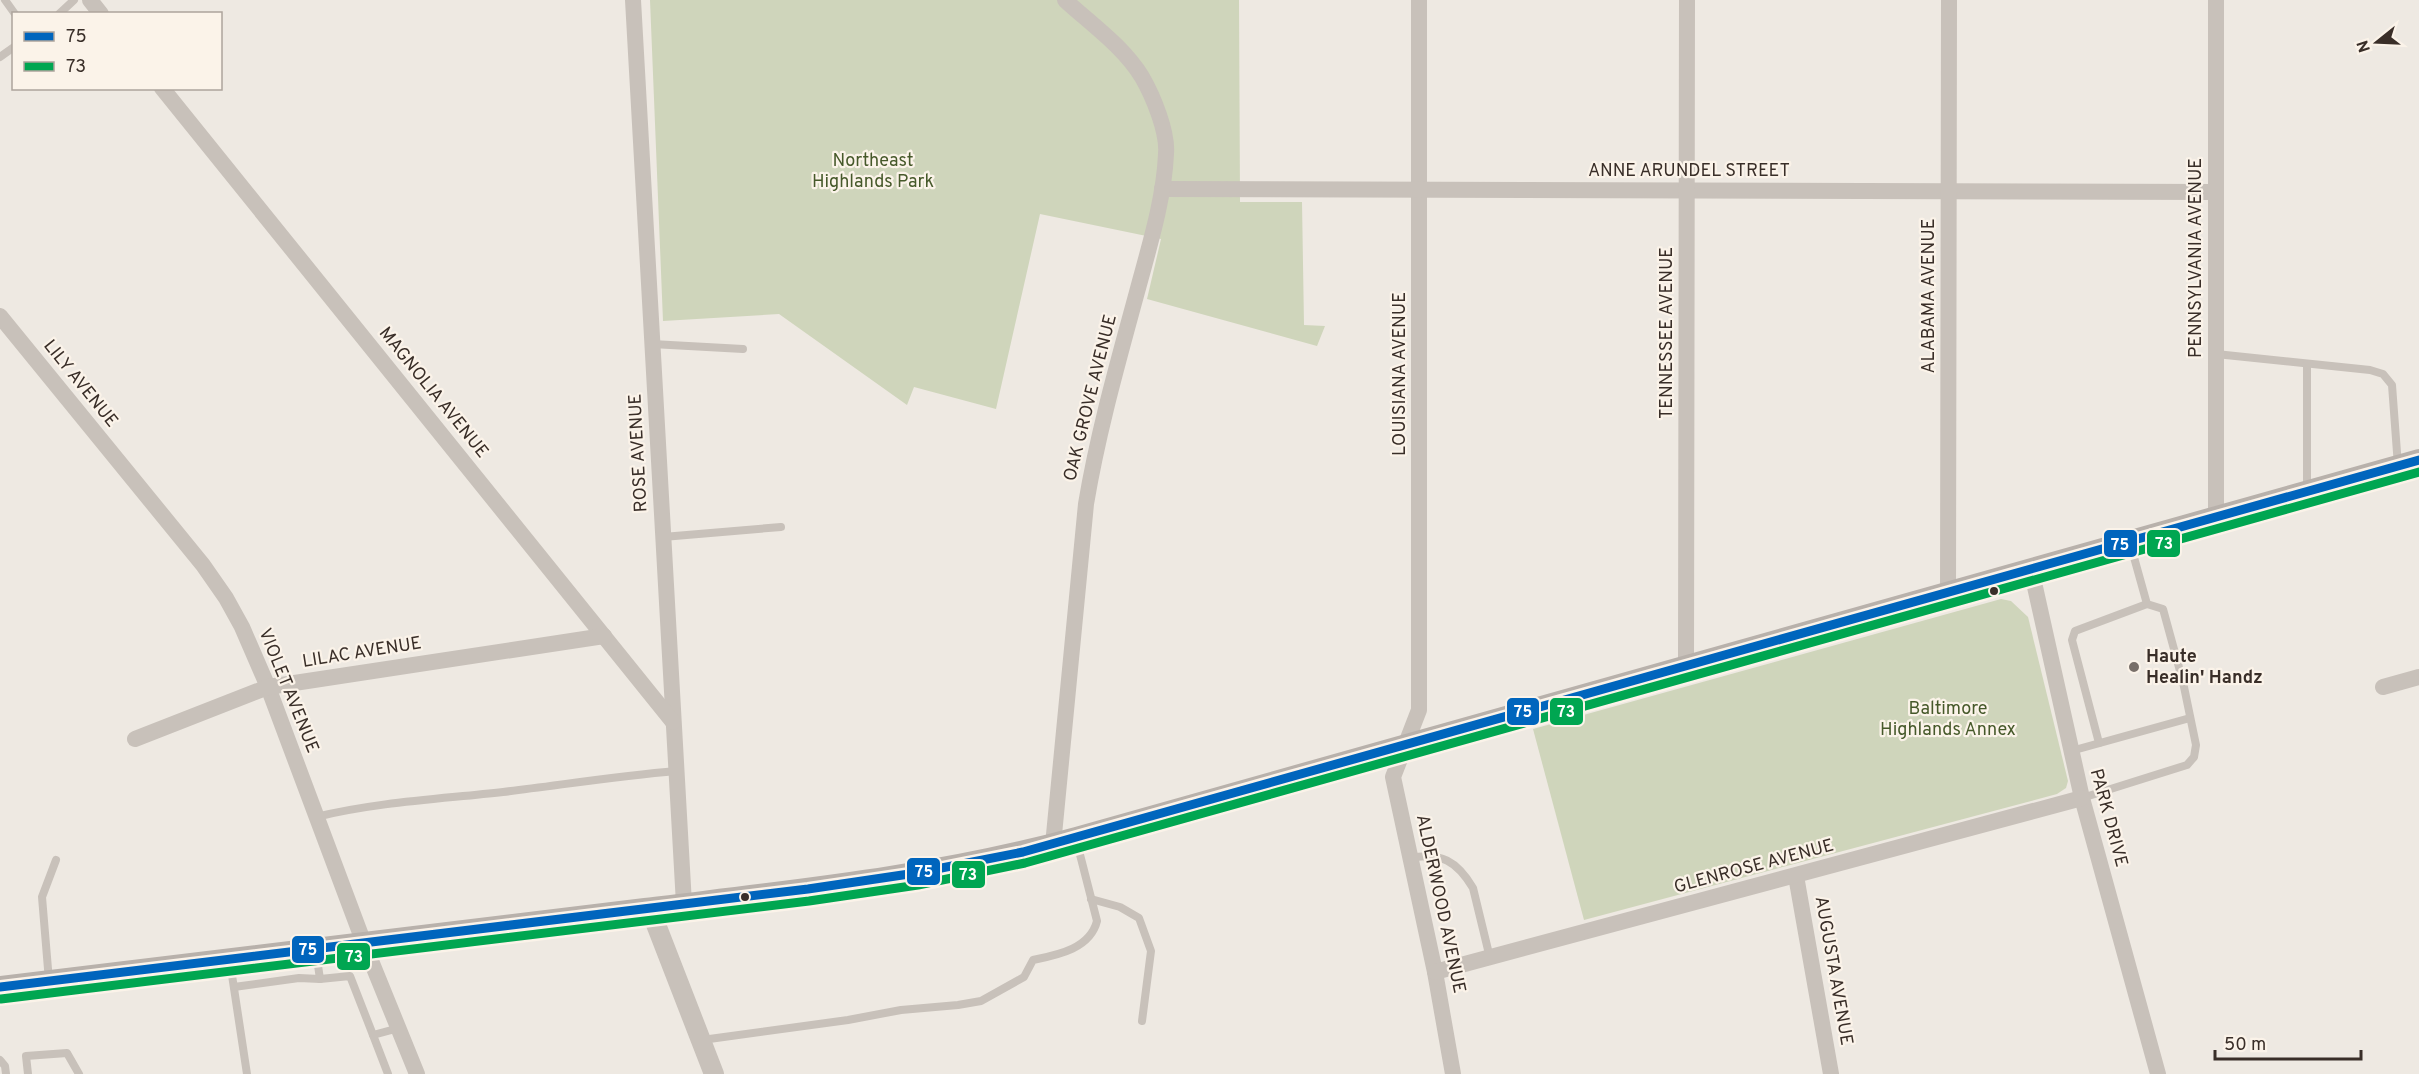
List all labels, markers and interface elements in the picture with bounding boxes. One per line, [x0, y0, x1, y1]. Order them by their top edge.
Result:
legend [12, 12, 222, 90]
north arrow [2347, 12, 2407, 72]
text: 75 [66, 26, 87, 49]
text: N [2353, 37, 2376, 55]
text: 73 [66, 56, 86, 79]
park label: Northeast Highlands Park [812, 150, 934, 194]
street label: PENNSYLVANIA AVENUE [2185, 158, 2208, 358]
street label: ANNE ARUNDEL STREET [1588, 160, 1790, 183]
street label: ALABAMA AVENUE [1918, 219, 1941, 373]
street label: TENNESSEE AVENUE [1656, 247, 1679, 419]
street label: LOUISIANA AVENUE [1389, 292, 1412, 456]
street label: OAK GROVE AVENUE [1059, 312, 1123, 484]
street label: MAGNOLIA AVENUE [373, 323, 493, 463]
street label: LILY AVENUE [38, 335, 122, 433]
street label: ROSE AVENUE [624, 393, 654, 513]
line badge: 75 [2103, 529, 2138, 558]
line badge: 73 [2146, 529, 2181, 558]
text: 73 [2155, 535, 2173, 555]
text: 75 [2111, 536, 2129, 556]
unlabelled marker [1988, 585, 2000, 597]
street label: VIOLET AVENUE [253, 625, 323, 757]
street label: LILAC AVENUE [301, 632, 423, 674]
place label: Haute Healin' Handz [2146, 646, 2263, 690]
marker: Haute Healin' Handz [2127, 660, 2141, 674]
line badge: 75 [1506, 697, 1540, 726]
line badge: 73 [1549, 697, 1584, 726]
park label: Baltimore Highlands Annex [1880, 698, 2016, 742]
text: 75 [1514, 703, 1532, 723]
text: 73 [1557, 703, 1575, 723]
street label: PARK DRIVE [2084, 766, 2132, 870]
street label: ALDERWOOD AVENUE [1410, 812, 1470, 996]
street label: GLENROSE AVENUE [1672, 835, 1836, 899]
line badge: 75 [906, 857, 941, 886]
line badge: 73 [951, 860, 986, 889]
text: 75 [915, 863, 933, 883]
text: 73 [959, 866, 977, 886]
unlabelled marker [739, 891, 751, 903]
street label: AUGUSTA AVENUE [1809, 895, 1857, 1047]
line badge: 75 [291, 935, 325, 964]
text: 75 [299, 941, 317, 961]
line badge: 73 [336, 942, 371, 971]
text: 73 [345, 948, 363, 968]
scale bar [2215, 1023, 2360, 1061]
text: 50 m [2224, 1034, 2266, 1057]

